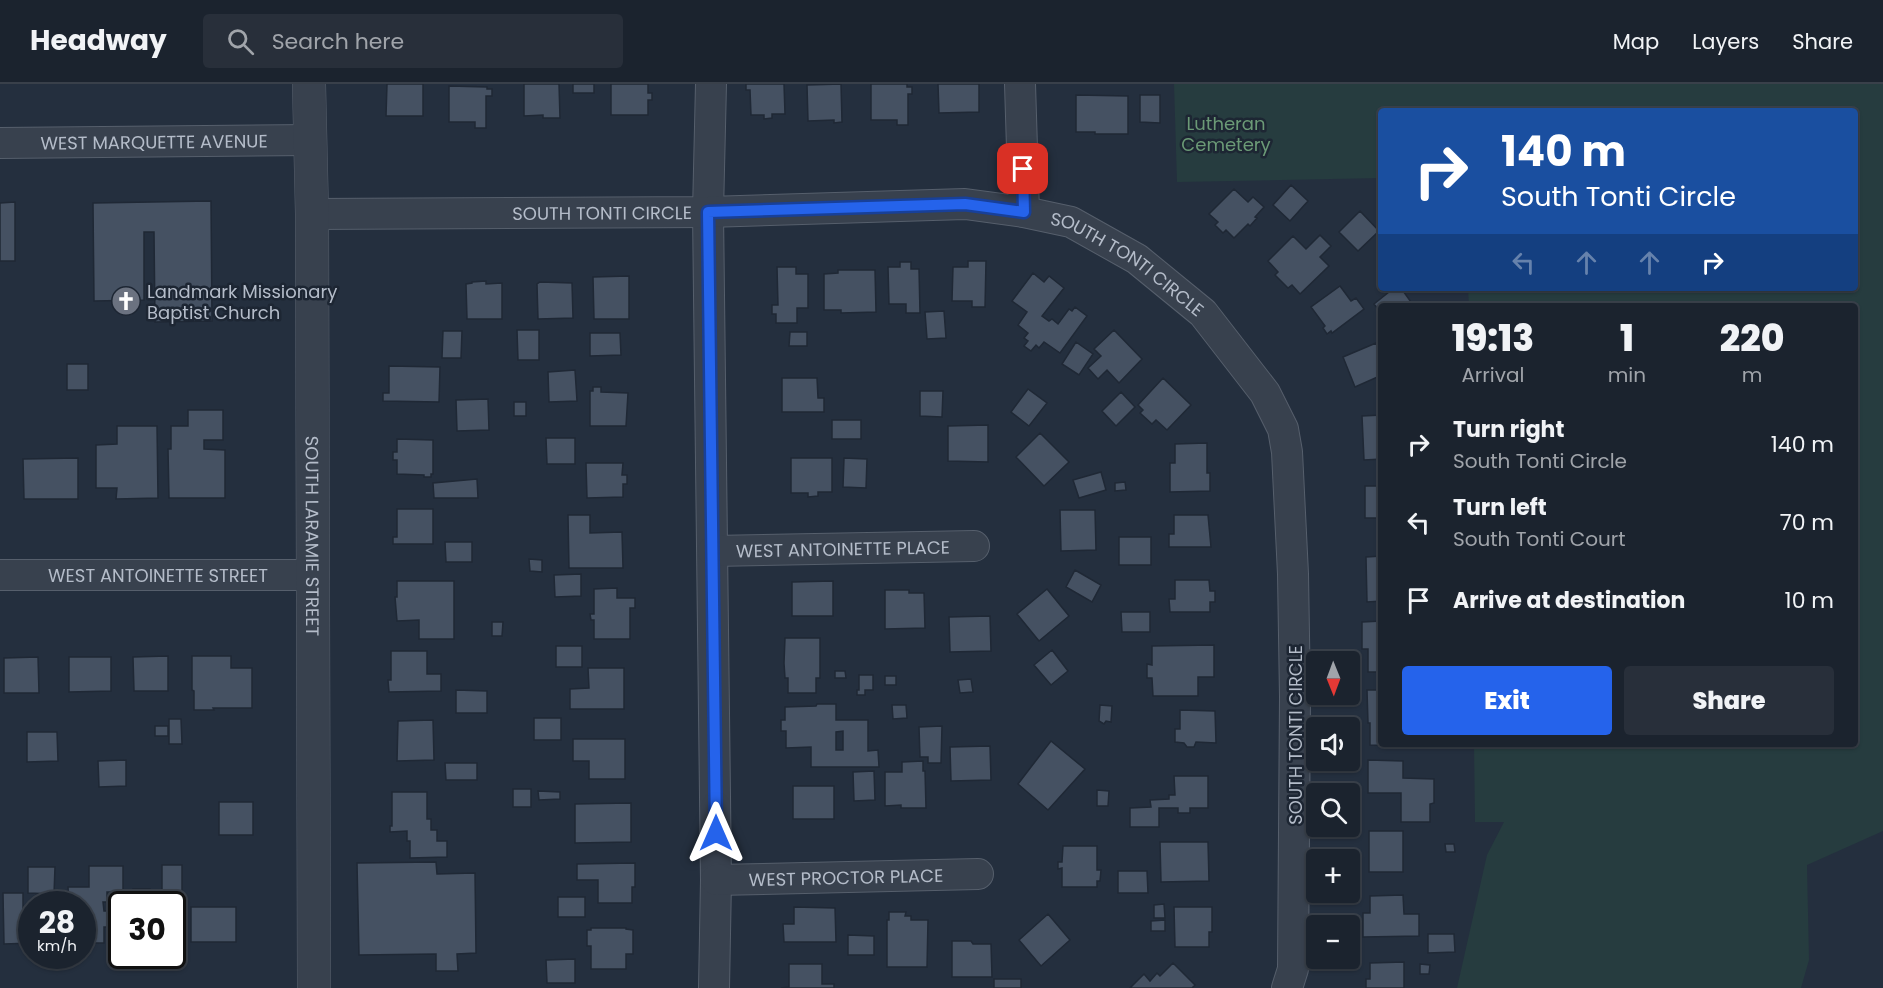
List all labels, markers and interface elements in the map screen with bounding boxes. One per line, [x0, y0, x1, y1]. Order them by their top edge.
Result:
search box [203, 14, 623, 68]
text: Headway [30, 21, 167, 60]
icon: search [224, 25, 257, 58]
text: Search here [272, 26, 404, 57]
text: Map [1613, 27, 1659, 56]
text: Layers [1692, 27, 1759, 56]
text: Share [1792, 27, 1853, 56]
park label: Lutheran Cemetery [1181, 111, 1271, 157]
text: 140 m [1501, 122, 1626, 181]
street label: WEST MARQUETTE AVENUE [40, 128, 268, 155]
icon: right [1402, 132, 1480, 210]
pin [997, 143, 1048, 194]
icon: arrive [1006, 152, 1039, 185]
text: South Tonti Circle [1501, 178, 1736, 215]
street label: SOUTH TONTI CIRCLE [512, 200, 692, 225]
street label: SOUTH TONTI CIRCLE [1048, 205, 1210, 322]
icon: left [1507, 246, 1540, 279]
icon: ahead [1570, 246, 1603, 279]
icon: ahead [1633, 246, 1666, 279]
icon: right [1696, 246, 1729, 279]
place label: Landmark Missionary Baptist Church [147, 279, 337, 325]
church icon: Landmark Missionary Baptist Church [110, 285, 142, 317]
text: 19:13 [1452, 313, 1534, 364]
text: 1 [1620, 313, 1634, 364]
text: 220 [1720, 313, 1784, 364]
text: Arrival [1461, 361, 1524, 389]
text: min [1608, 361, 1646, 389]
text: m [1742, 361, 1762, 389]
text: Turn right [1453, 414, 1564, 445]
icon: right [1402, 428, 1435, 461]
text: 140 m [1771, 429, 1834, 460]
street label: SOUTH LARAMIE STREET [300, 436, 326, 636]
text: South Tonti Circle [1453, 447, 1627, 475]
text: Turn left [1453, 492, 1547, 523]
icon: left [1402, 506, 1435, 539]
text: 70 m [1780, 507, 1834, 538]
text: South Tonti Court [1453, 525, 1626, 553]
street label: WEST ANTOINETTE PLACE [736, 534, 950, 563]
street label: WEST ANTOINETTE STREET [48, 563, 268, 588]
icon: arrive [1402, 584, 1435, 617]
text: Arrive at destination [1453, 585, 1685, 616]
text: 10 m [1785, 585, 1834, 616]
street label: SOUTH TONTI CIRCLE [1283, 645, 1308, 825]
north arrow [1306, 651, 1360, 705]
map controls [1306, 651, 1360, 969]
button: Exit [1402, 666, 1612, 735]
button: Share [1624, 666, 1834, 735]
button: sound [1306, 717, 1360, 771]
button: search [1306, 783, 1360, 837]
position arrow [684, 801, 748, 865]
button: + [1306, 849, 1360, 903]
street label: WEST PROCTOR PLACE [748, 862, 944, 892]
speed limit sign: 30 [108, 891, 186, 969]
text: 28 [39, 901, 75, 944]
button: − [1306, 915, 1360, 969]
text: km/h [37, 935, 77, 956]

